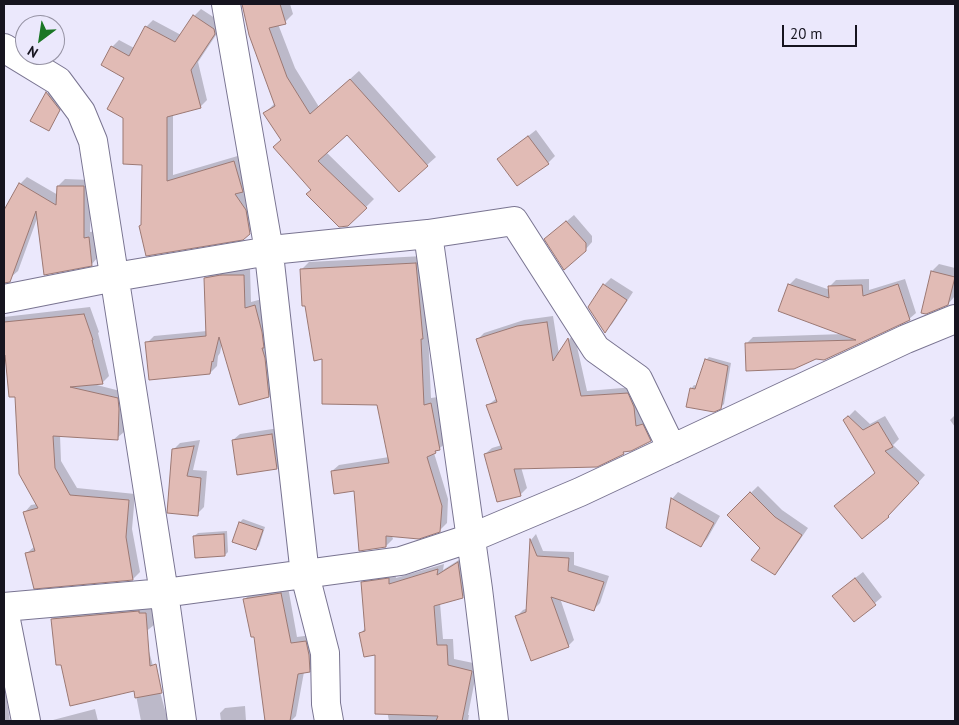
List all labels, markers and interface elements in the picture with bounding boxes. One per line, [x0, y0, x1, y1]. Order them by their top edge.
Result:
north arrow [15, 15, 65, 65]
scale bar [784, 15, 859, 47]
text: 20 m [790, 24, 823, 43]
text: N [24, 42, 41, 62]

